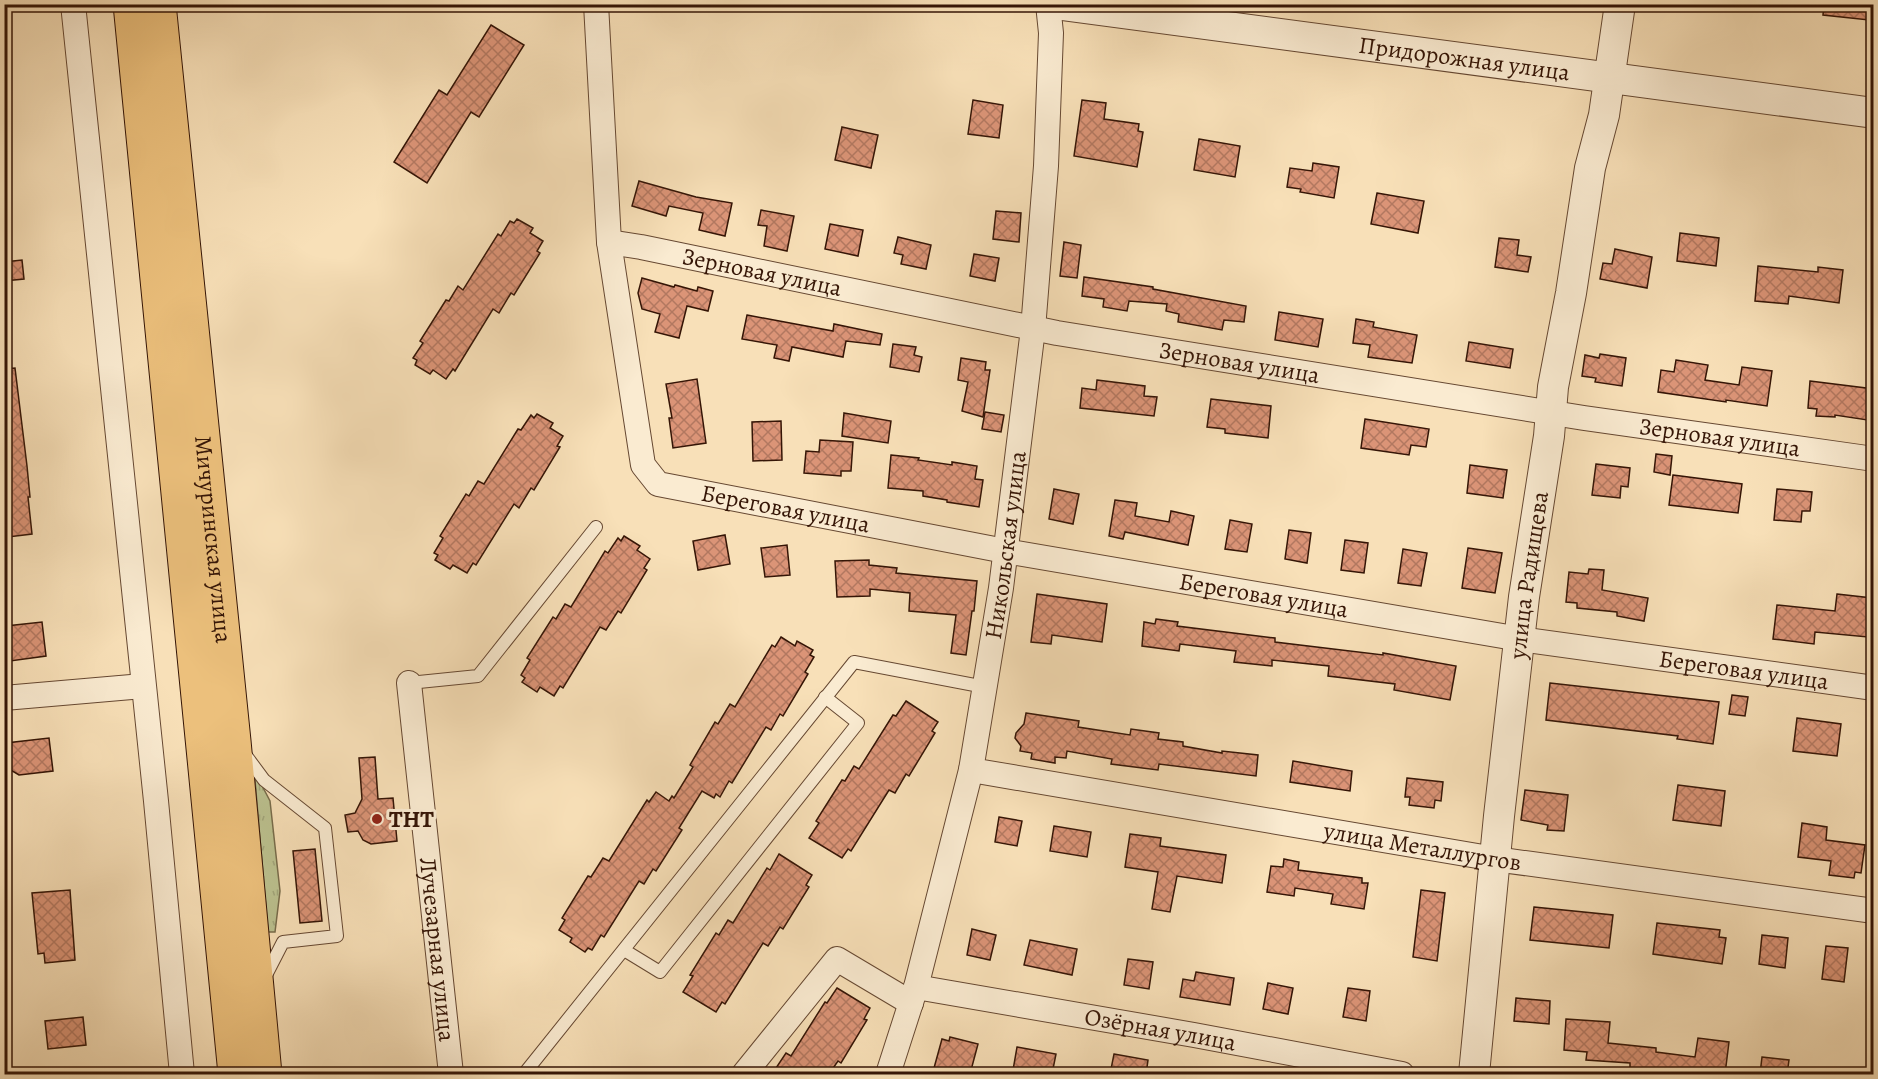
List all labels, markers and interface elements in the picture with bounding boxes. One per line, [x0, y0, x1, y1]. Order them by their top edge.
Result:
street label: Придорожная улица [1357, 29, 1572, 88]
street label: Зерновая улица [679, 240, 845, 304]
street label: Зерновая улица [1157, 334, 1322, 391]
street label: Зерновая улица [1637, 410, 1802, 464]
street label: Мичуринская улица [187, 434, 240, 645]
street label: Никольская улица [977, 449, 1034, 641]
street label: Береговая улица [698, 477, 873, 541]
street label: улица Радищева [1501, 489, 1556, 662]
street label: Береговая улица [1177, 565, 1351, 625]
street label: Береговая улица [1657, 642, 1831, 698]
place label: ТНТ [389, 803, 434, 835]
marker: ТНТ [370, 812, 384, 826]
street label: улица Металлургов [1320, 814, 1523, 878]
street label: Лучезарная улица [412, 856, 463, 1043]
street label: Озёрная улица [1082, 1000, 1239, 1059]

